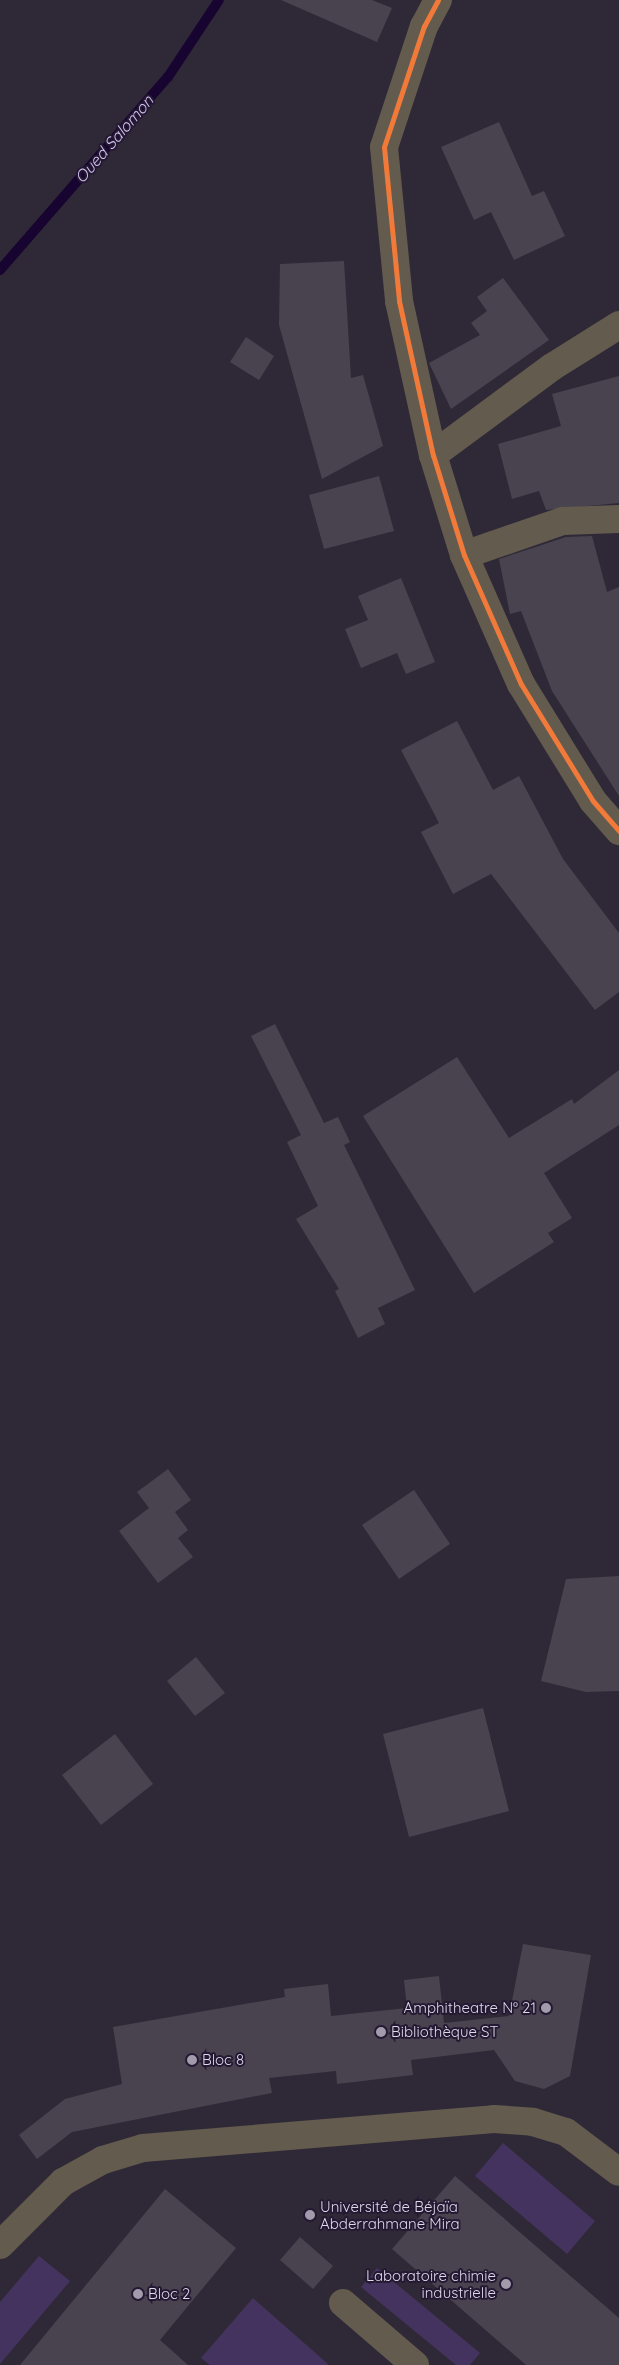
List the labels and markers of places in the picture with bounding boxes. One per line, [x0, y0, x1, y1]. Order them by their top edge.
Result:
place label: Amphitheatre N° 21 [404, 1999, 536, 2017]
marker: Amphitheatre N° 21 [540, 2002, 552, 2014]
place label: Bibliothèque ST [391, 2023, 499, 2041]
marker: Bibliothèque ST [375, 2026, 387, 2038]
place label: Bloc 8 [202, 2051, 244, 2069]
marker: Bloc 8 [186, 2054, 198, 2066]
place label: Université de Béjaïa Abderrahmane Mira [320, 2197, 460, 2232]
marker: Université de Béjaïa Abderrahmane Mira [304, 2209, 316, 2221]
place label: Laboratoire chimie industrielle [366, 2266, 496, 2301]
marker: Laboratoire chimie industrielle [500, 2278, 512, 2290]
place label: Bloc 2 [148, 2285, 190, 2303]
marker: Bloc 2 [132, 2288, 144, 2300]

